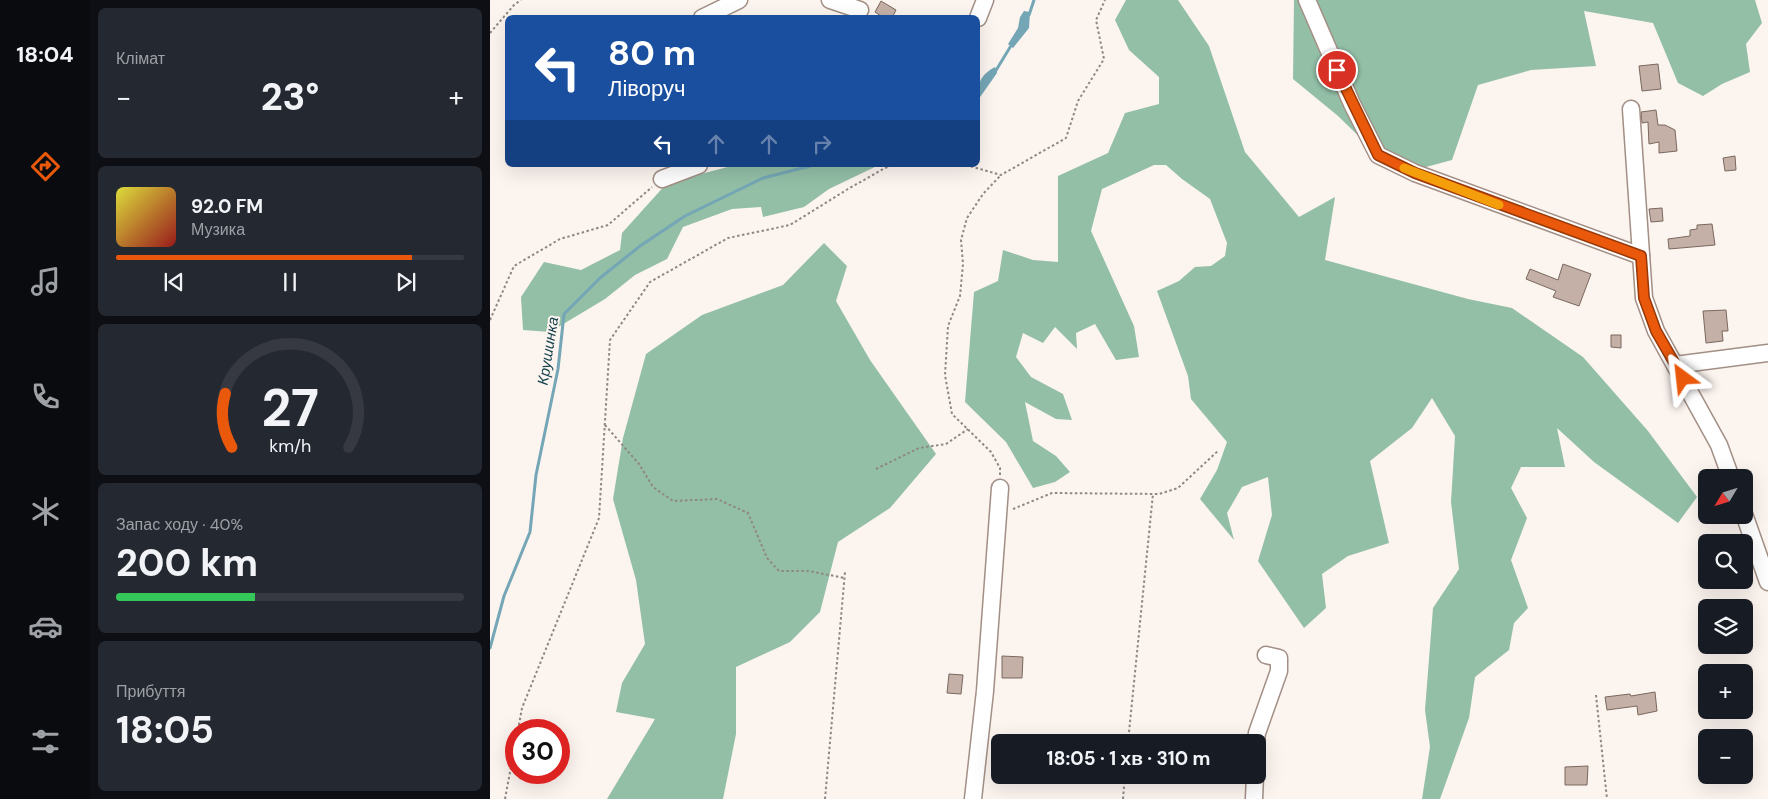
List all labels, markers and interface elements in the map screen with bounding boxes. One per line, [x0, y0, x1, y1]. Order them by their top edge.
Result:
text: 80 m [608, 30, 696, 76]
icon: left [525, 35, 590, 100]
text: 18:04 [16, 40, 74, 69]
text: Клімат [116, 48, 165, 69]
pin [1316, 49, 1358, 91]
icon: arrive [1323, 56, 1351, 84]
text: 23° [261, 72, 319, 122]
text: Ліворуч [608, 74, 685, 103]
text: − [116, 79, 131, 116]
text: + [449, 79, 464, 116]
icon: left [649, 130, 677, 158]
icon: ahead [702, 130, 730, 158]
icon: ahead [755, 130, 783, 158]
icon: right [808, 130, 836, 158]
icon: directions [28, 149, 63, 184]
text: 92.0 FM [191, 194, 263, 219]
text: Музика [191, 219, 245, 240]
icon: music [28, 264, 63, 299]
icon: previous [160, 268, 188, 296]
icon: pause [276, 268, 304, 296]
icon: next [392, 268, 420, 296]
water label: Крушинка [533, 316, 563, 386]
position arrow [1656, 351, 1708, 403]
text: 27 [261, 374, 319, 442]
icon: phone [28, 379, 63, 414]
text: km/h [269, 434, 311, 458]
north arrow [1698, 469, 1752, 524]
map controls [1698, 469, 1753, 784]
icon: climate [28, 494, 63, 529]
text: Запас ходу · 40% [116, 514, 243, 535]
button: search [1698, 534, 1753, 589]
text: 200 km [116, 538, 258, 588]
button: layers [1698, 599, 1753, 654]
icon: car [28, 609, 63, 644]
button: + [1698, 664, 1753, 719]
text: Прибуття [116, 681, 185, 702]
text: 18:05 [116, 705, 214, 755]
speed limit sign: 30 [505, 719, 570, 784]
icon: filters [28, 724, 63, 759]
button: − [1698, 729, 1753, 784]
text: 18:05 · 1 хв · 310 m [1047, 746, 1211, 771]

